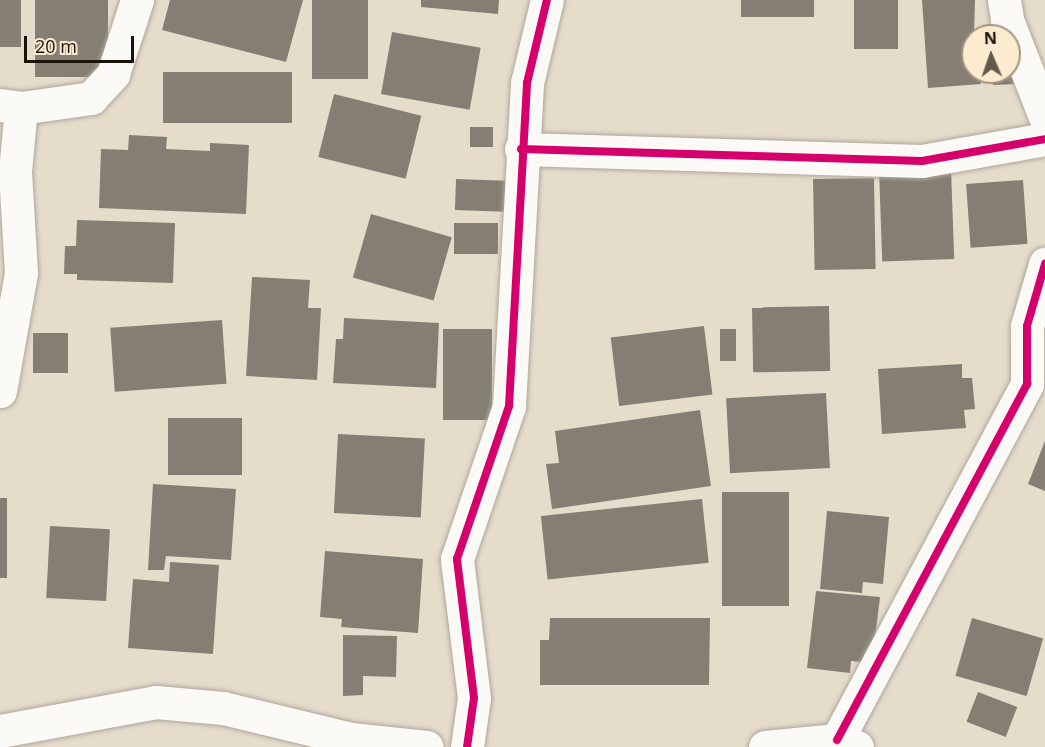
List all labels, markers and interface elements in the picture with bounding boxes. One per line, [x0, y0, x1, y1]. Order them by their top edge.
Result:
scale bar [27, 24, 136, 62]
north arrow [961, 24, 1021, 84]
text: N [984, 27, 997, 49]
text: 20 m [35, 34, 77, 58]

